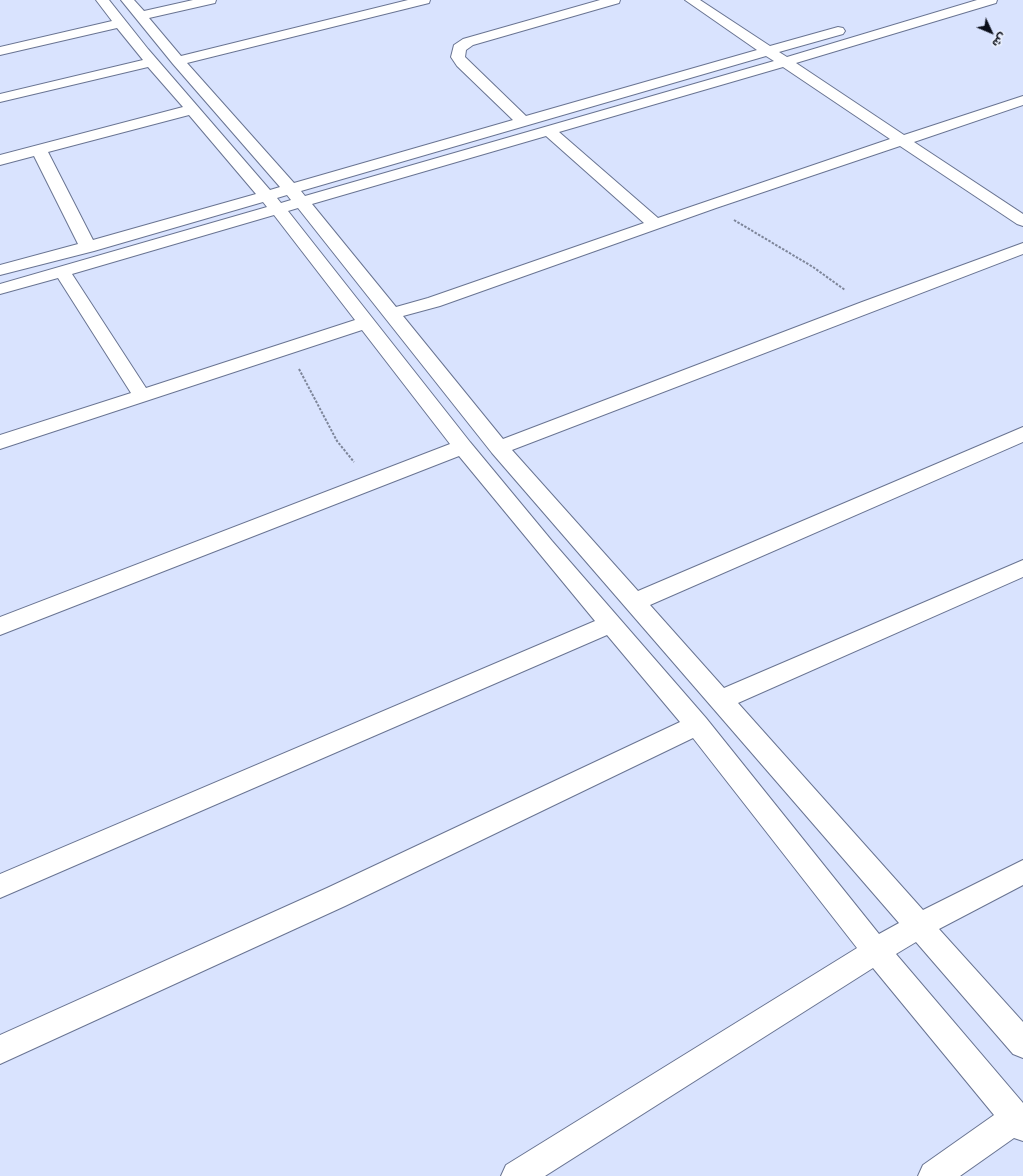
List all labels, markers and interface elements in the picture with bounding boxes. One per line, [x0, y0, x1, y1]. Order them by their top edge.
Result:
north arrow [971, 12, 1011, 52]
text: ش [990, 31, 1009, 50]

